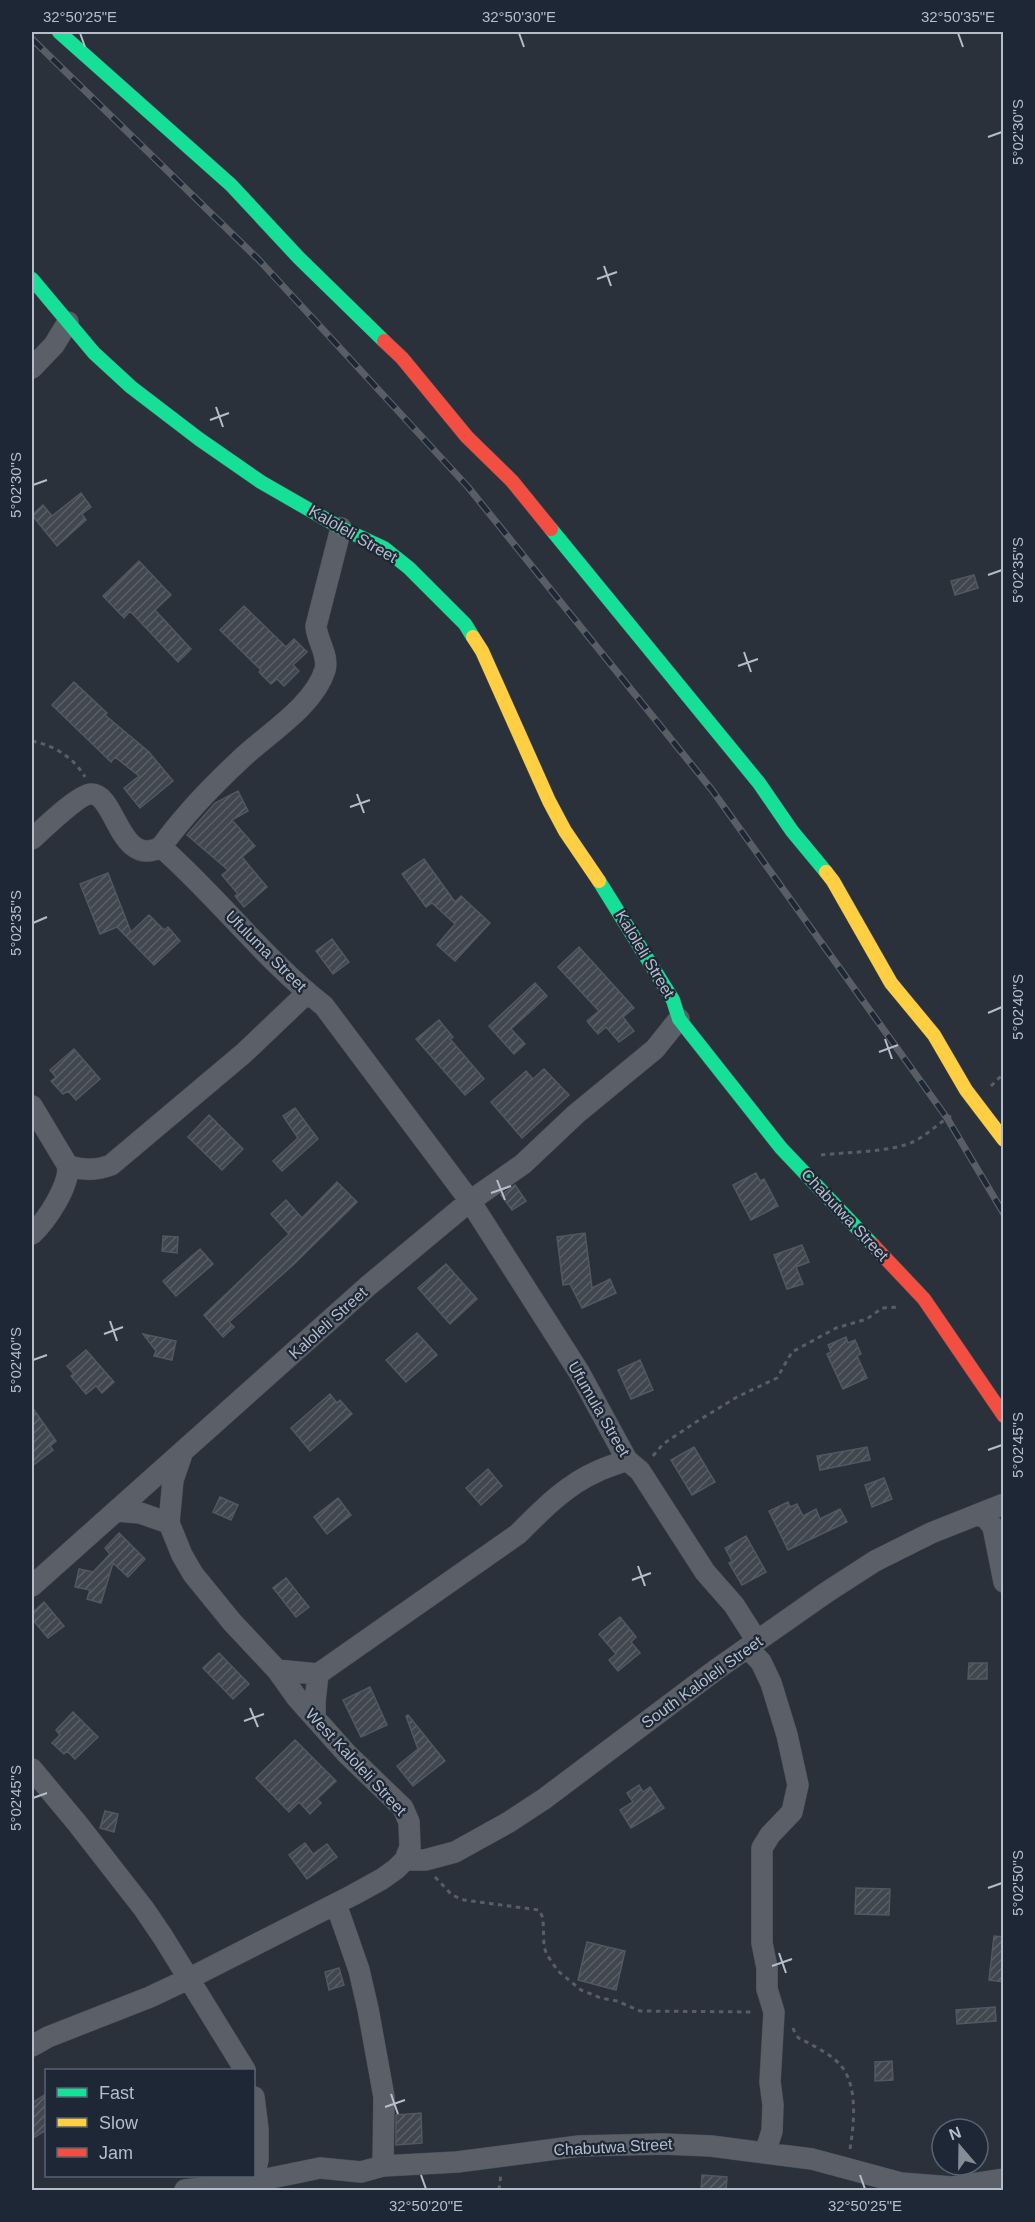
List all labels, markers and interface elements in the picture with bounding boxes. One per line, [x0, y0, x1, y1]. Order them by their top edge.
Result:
text: 32°50'25"E [43, 8, 117, 25]
text: 32°50'30"E [482, 8, 556, 25]
text: 32°50'35"E [921, 8, 995, 25]
text: 5°02'30"S [1009, 99, 1026, 165]
text: 5°02'30"S [7, 452, 24, 518]
street label: Kaloleli Street [306, 502, 400, 566]
text: 5°02'35"S [1009, 537, 1026, 603]
text: 5°02'35"S [7, 890, 24, 956]
street label: Ufuluma Street [222, 907, 310, 995]
street label: Kaloleli Street [612, 907, 678, 1001]
text: 5°02'40"S [1009, 974, 1026, 1040]
street label: Chabutwa Street [798, 1166, 892, 1265]
street label: Kaloleli Street [286, 1283, 371, 1362]
text: 5°02'40"S [7, 1327, 24, 1393]
street label: Ufumula Street [565, 1359, 633, 1460]
text: 5°02'45"S [1009, 1412, 1026, 1478]
street label: South Kaloleli Street [638, 1632, 766, 1731]
street label: West Kaloleli Street [302, 1705, 410, 1819]
text: 5°02'45"S [7, 1765, 24, 1831]
text: 5°02'50"S [1009, 1850, 1026, 1916]
legend [45, 2069, 255, 2177]
text: Fast [99, 2083, 134, 2103]
text: Slow [99, 2113, 139, 2133]
north arrow [930, 2117, 990, 2177]
text: N [947, 2123, 963, 2143]
street label: Chabutwa Street [553, 2135, 674, 2159]
text: Jam [99, 2143, 133, 2163]
text: 32°50'20"E [389, 2197, 463, 2214]
text: 32°50'25"E [828, 2197, 902, 2214]

